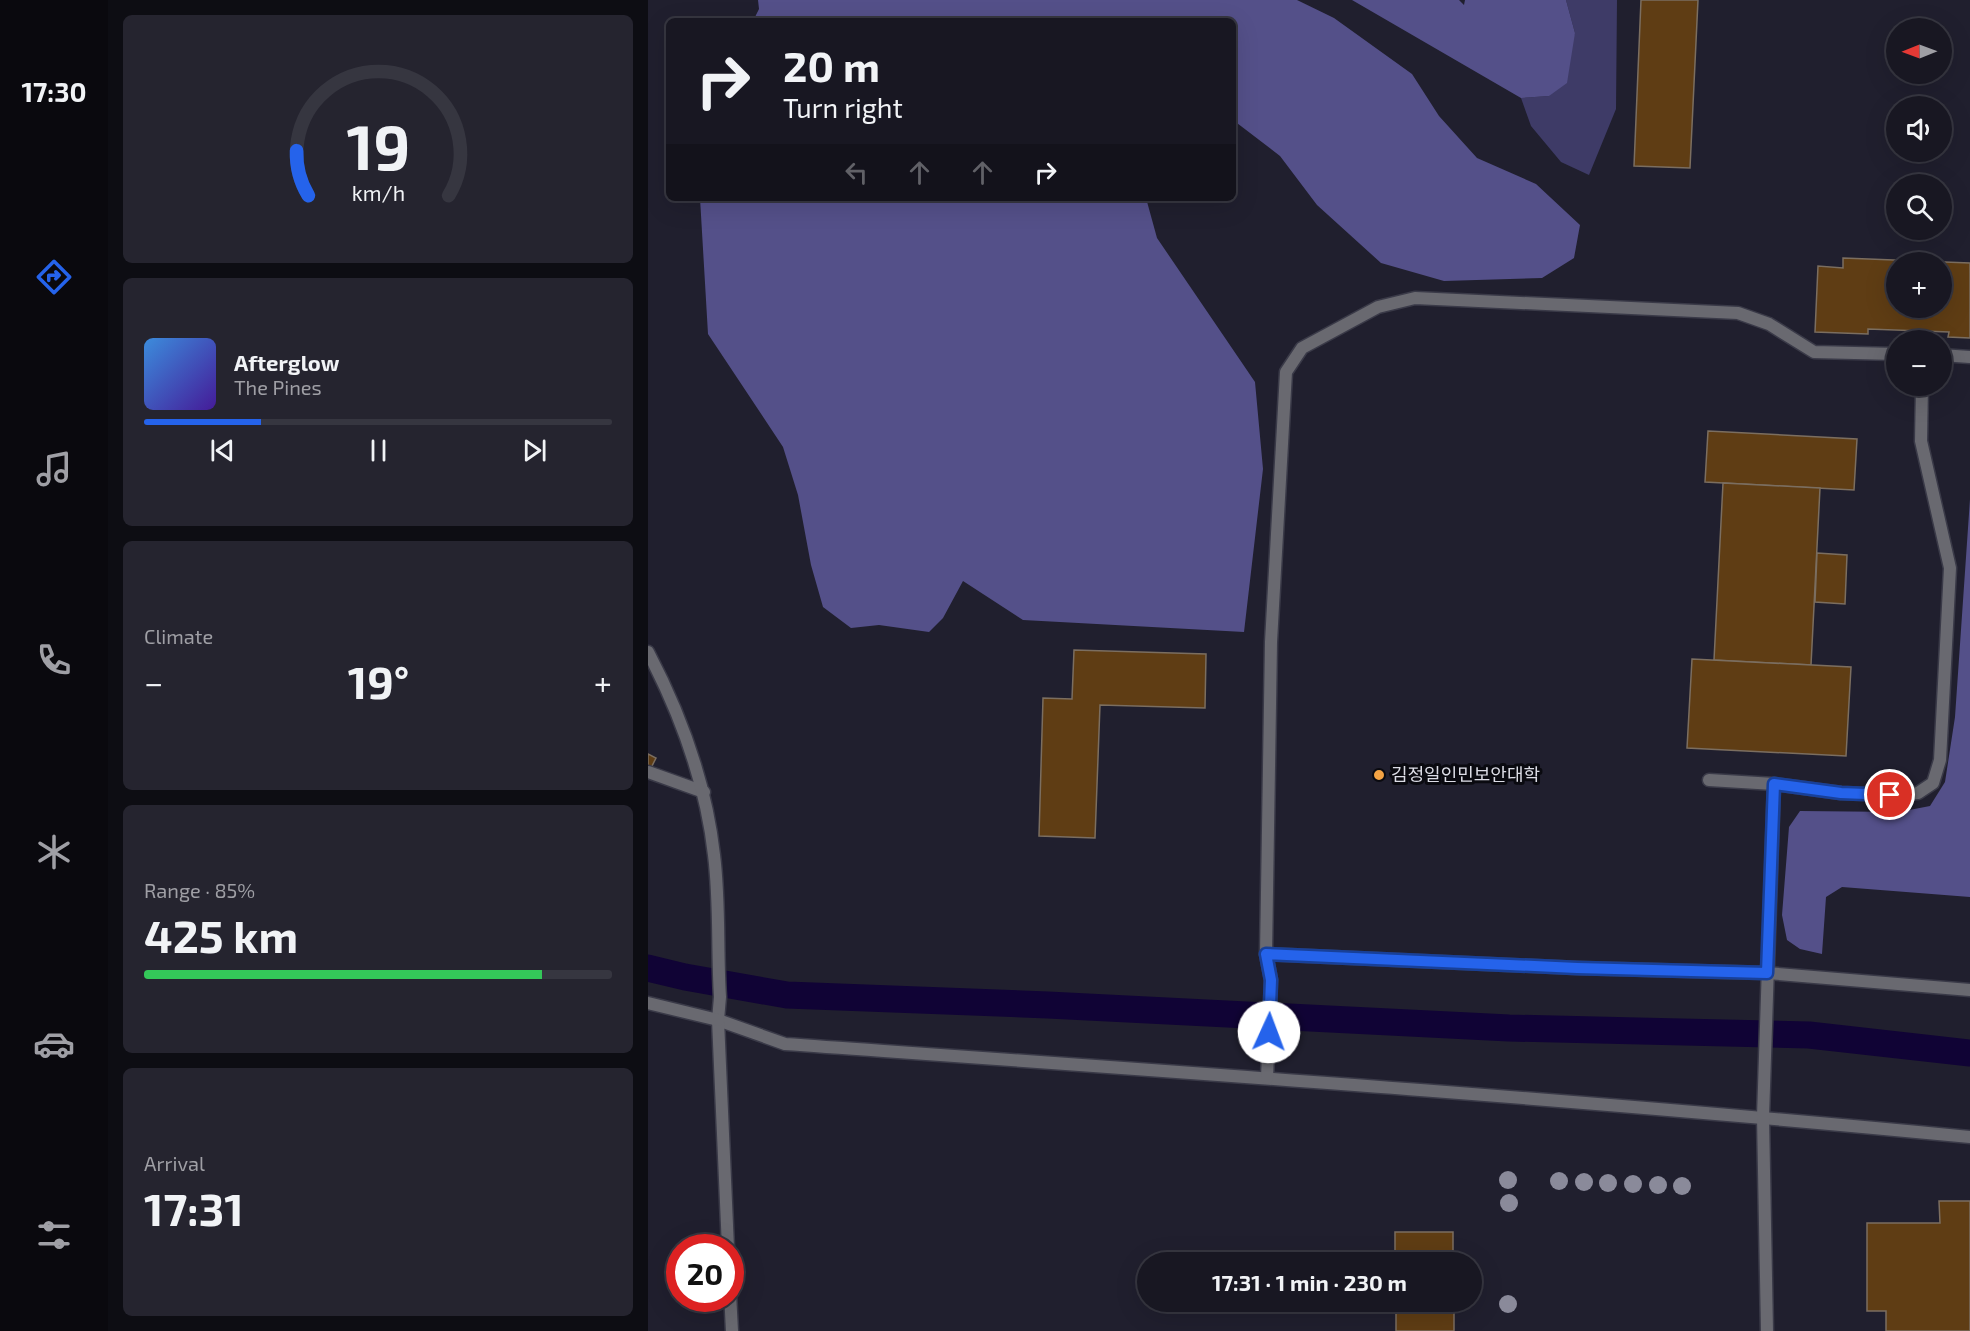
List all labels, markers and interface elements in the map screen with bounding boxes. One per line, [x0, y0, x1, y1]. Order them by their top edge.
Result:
north arrow [1886, 18, 1952, 84]
map controls [1886, 18, 1952, 396]
text: 20 m [783, 40, 880, 90]
icon: right [684, 42, 762, 120]
text: 17:30 [21, 75, 87, 107]
text: Turn right [783, 91, 903, 123]
button: sound [1886, 96, 1952, 162]
text: 19 [346, 108, 410, 183]
icon: left [840, 156, 873, 189]
icon: ahead [903, 156, 936, 189]
icon: ahead [966, 156, 999, 189]
icon: right [1029, 156, 1062, 189]
button: search [1886, 174, 1952, 240]
text: km/h [351, 180, 405, 205]
button: + [1886, 252, 1952, 318]
icon: directions [33, 256, 75, 298]
button: − [1886, 330, 1952, 396]
text: Afterglow [234, 349, 339, 375]
text: The Pines [234, 375, 322, 399]
icon: previous [206, 434, 239, 467]
icon: pause [362, 434, 395, 467]
icon: next [518, 434, 551, 467]
icon: music [33, 448, 75, 490]
text: Climate [144, 624, 213, 648]
icon: phone [33, 639, 75, 681]
text: 19° [348, 654, 409, 708]
text: − [144, 662, 163, 702]
text: + [594, 662, 612, 702]
place label: 김정일인민보안대학 [1391, 763, 1540, 785]
marker: 김정일인민보안대학 [1372, 768, 1386, 782]
pin [1864, 769, 1915, 820]
icon: arrive [1873, 778, 1906, 811]
icon: climate [33, 831, 75, 873]
text: Range · 85% [144, 878, 255, 902]
text: 425 km [144, 908, 298, 962]
position arrow [1237, 1000, 1301, 1064]
icon: car [33, 1023, 75, 1065]
text: Arrival [144, 1151, 205, 1175]
text: 17:31 [144, 1181, 244, 1235]
icon: filters [33, 1214, 75, 1256]
speed limit sign: 20 [666, 1234, 744, 1312]
text: 17:31 · 1 min · 230 m [1212, 1269, 1407, 1295]

